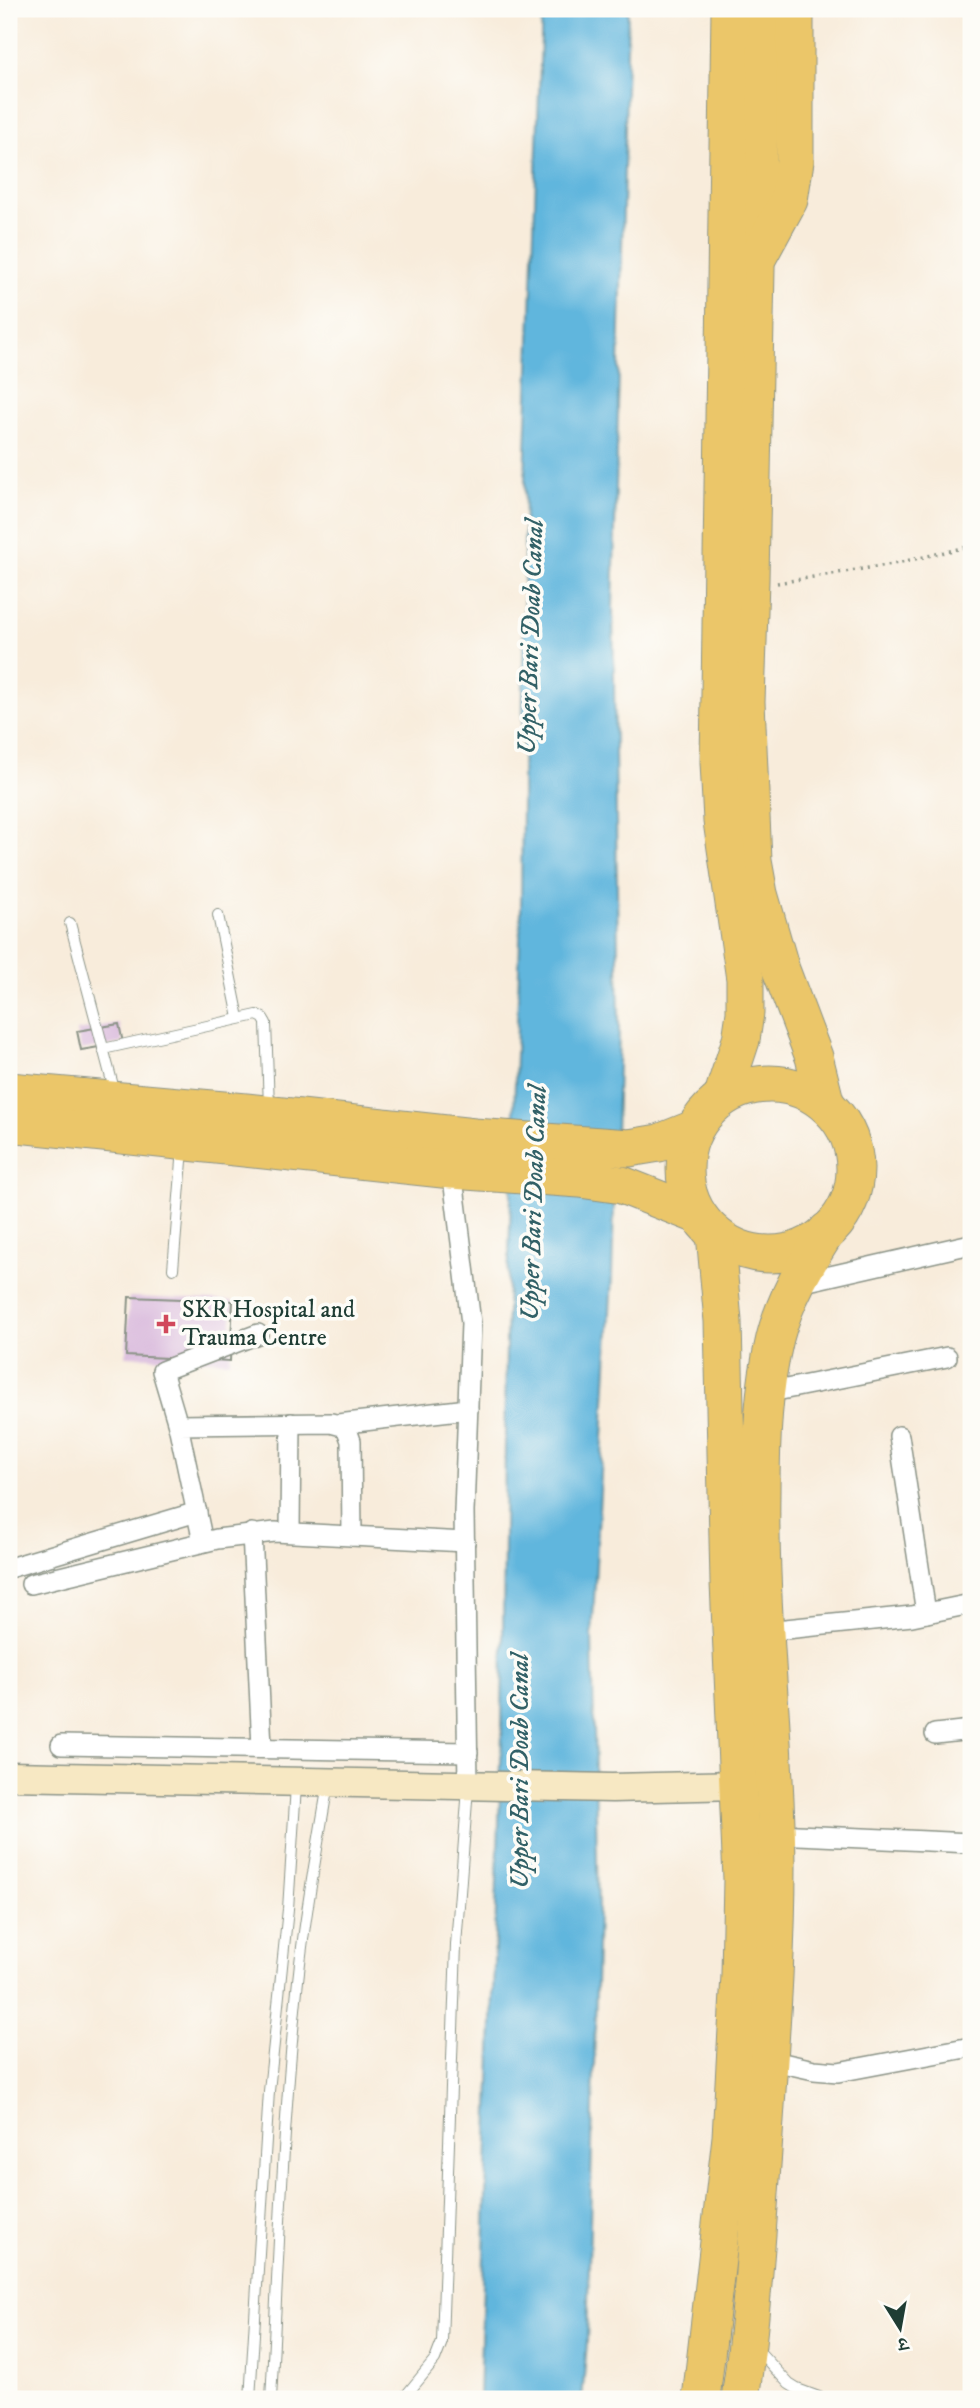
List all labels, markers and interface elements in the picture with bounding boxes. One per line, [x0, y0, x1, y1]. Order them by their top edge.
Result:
water label: Upper Bari Doab Canal [510, 515, 552, 755]
water label: Upper Bari Doab Canal [513, 1081, 555, 1321]
place label: SKR Hospital and Trauma Centre [182, 1295, 355, 1353]
marker: SKR Hospital and Trauma Centre [156, 1314, 176, 1334]
water label: Upper Bari Doab Canal [504, 1650, 537, 1889]
north arrow [864, 2292, 934, 2362]
text: उ [895, 2331, 912, 2356]

